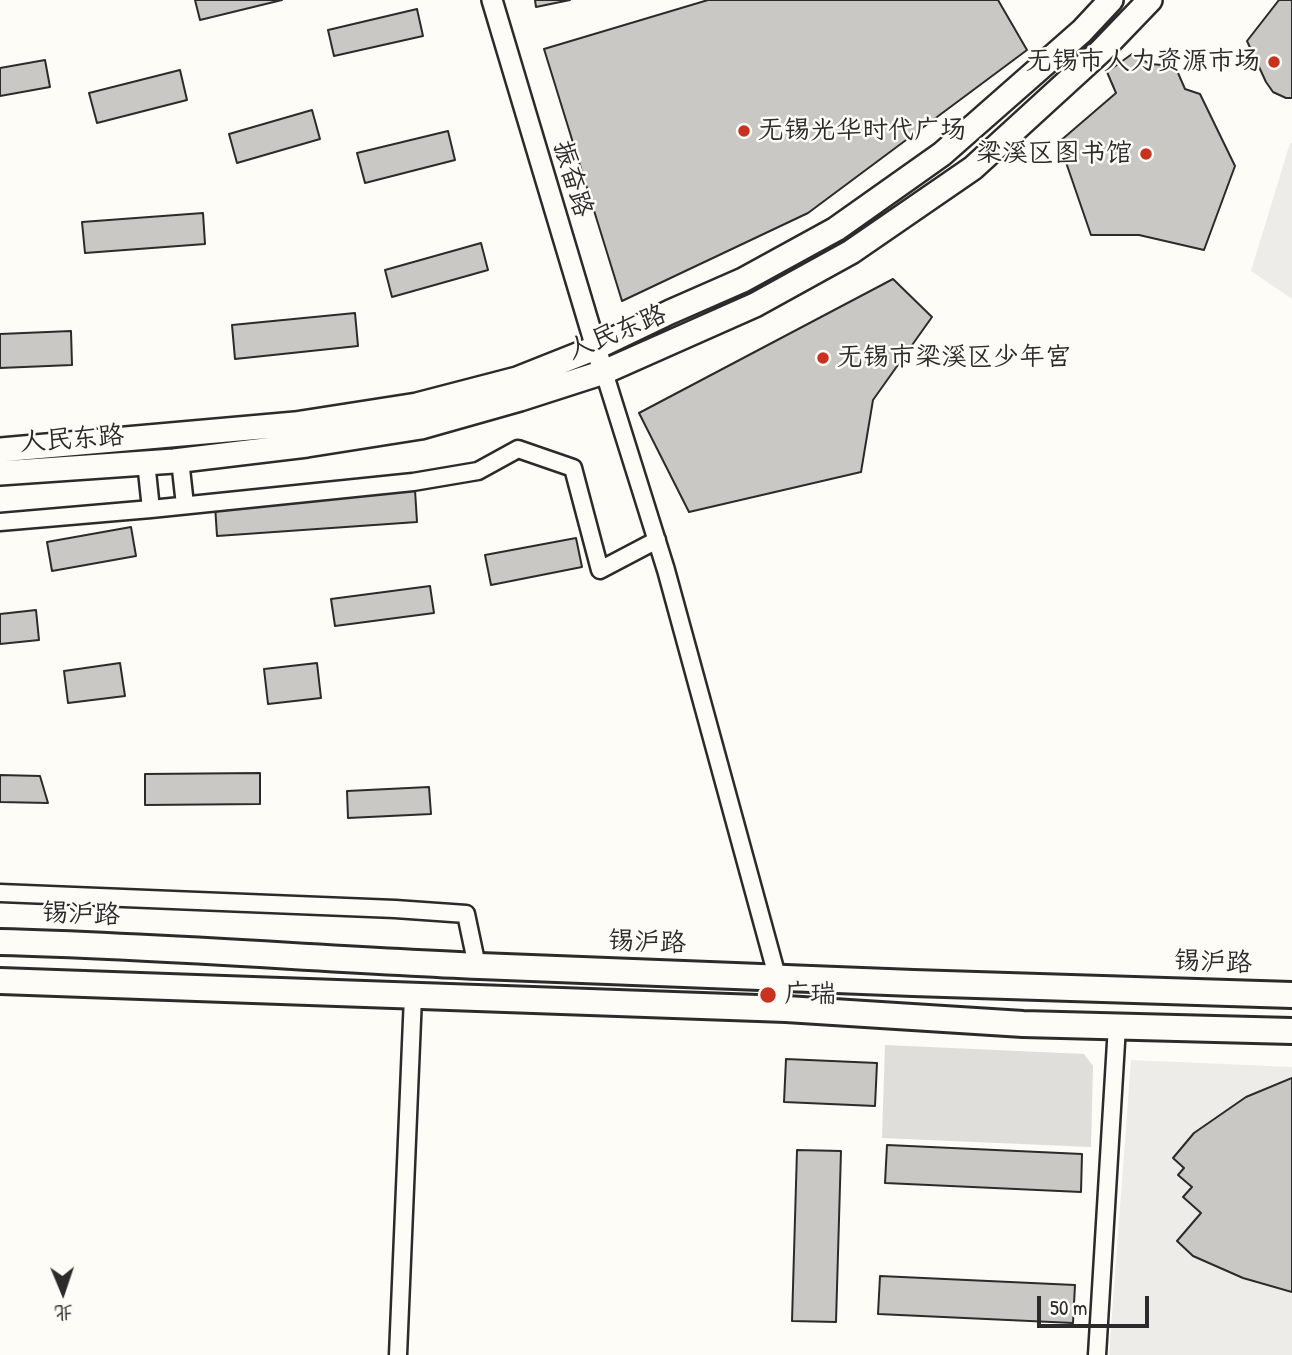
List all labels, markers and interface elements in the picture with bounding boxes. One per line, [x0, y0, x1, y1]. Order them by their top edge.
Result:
place label: 无锡市人力资源市场 [1026, 46, 1260, 78]
marker: 无锡市人力资源市场 [1266, 54, 1282, 70]
place label: 无锡光华时代广场 [758, 115, 966, 147]
marker: 无锡光华时代广场 [736, 123, 752, 139]
street label: 振奋路 [546, 137, 598, 221]
place label: 梁溪区图书馆 [976, 138, 1132, 170]
marker: 梁溪区图书馆 [1138, 146, 1154, 162]
street label: 人民东路 [563, 299, 671, 367]
place label: 无锡市梁溪区少年宫 [837, 342, 1071, 374]
marker: 无锡市梁溪区少年宫 [815, 350, 831, 366]
street label: 人民东路 [19, 421, 125, 459]
street label: 锡沪路 [41, 898, 121, 932]
street label: 锡沪路 [607, 926, 687, 960]
street label: 锡沪路 [1173, 946, 1253, 980]
place label: 广瑞 [784, 979, 836, 1011]
marker: 广瑞 [758, 985, 778, 1005]
north arrow [28, 1257, 98, 1327]
scale bar [1040, 1282, 1152, 1326]
text: 50 m [1050, 1293, 1087, 1322]
text: 北 [54, 1300, 74, 1326]

